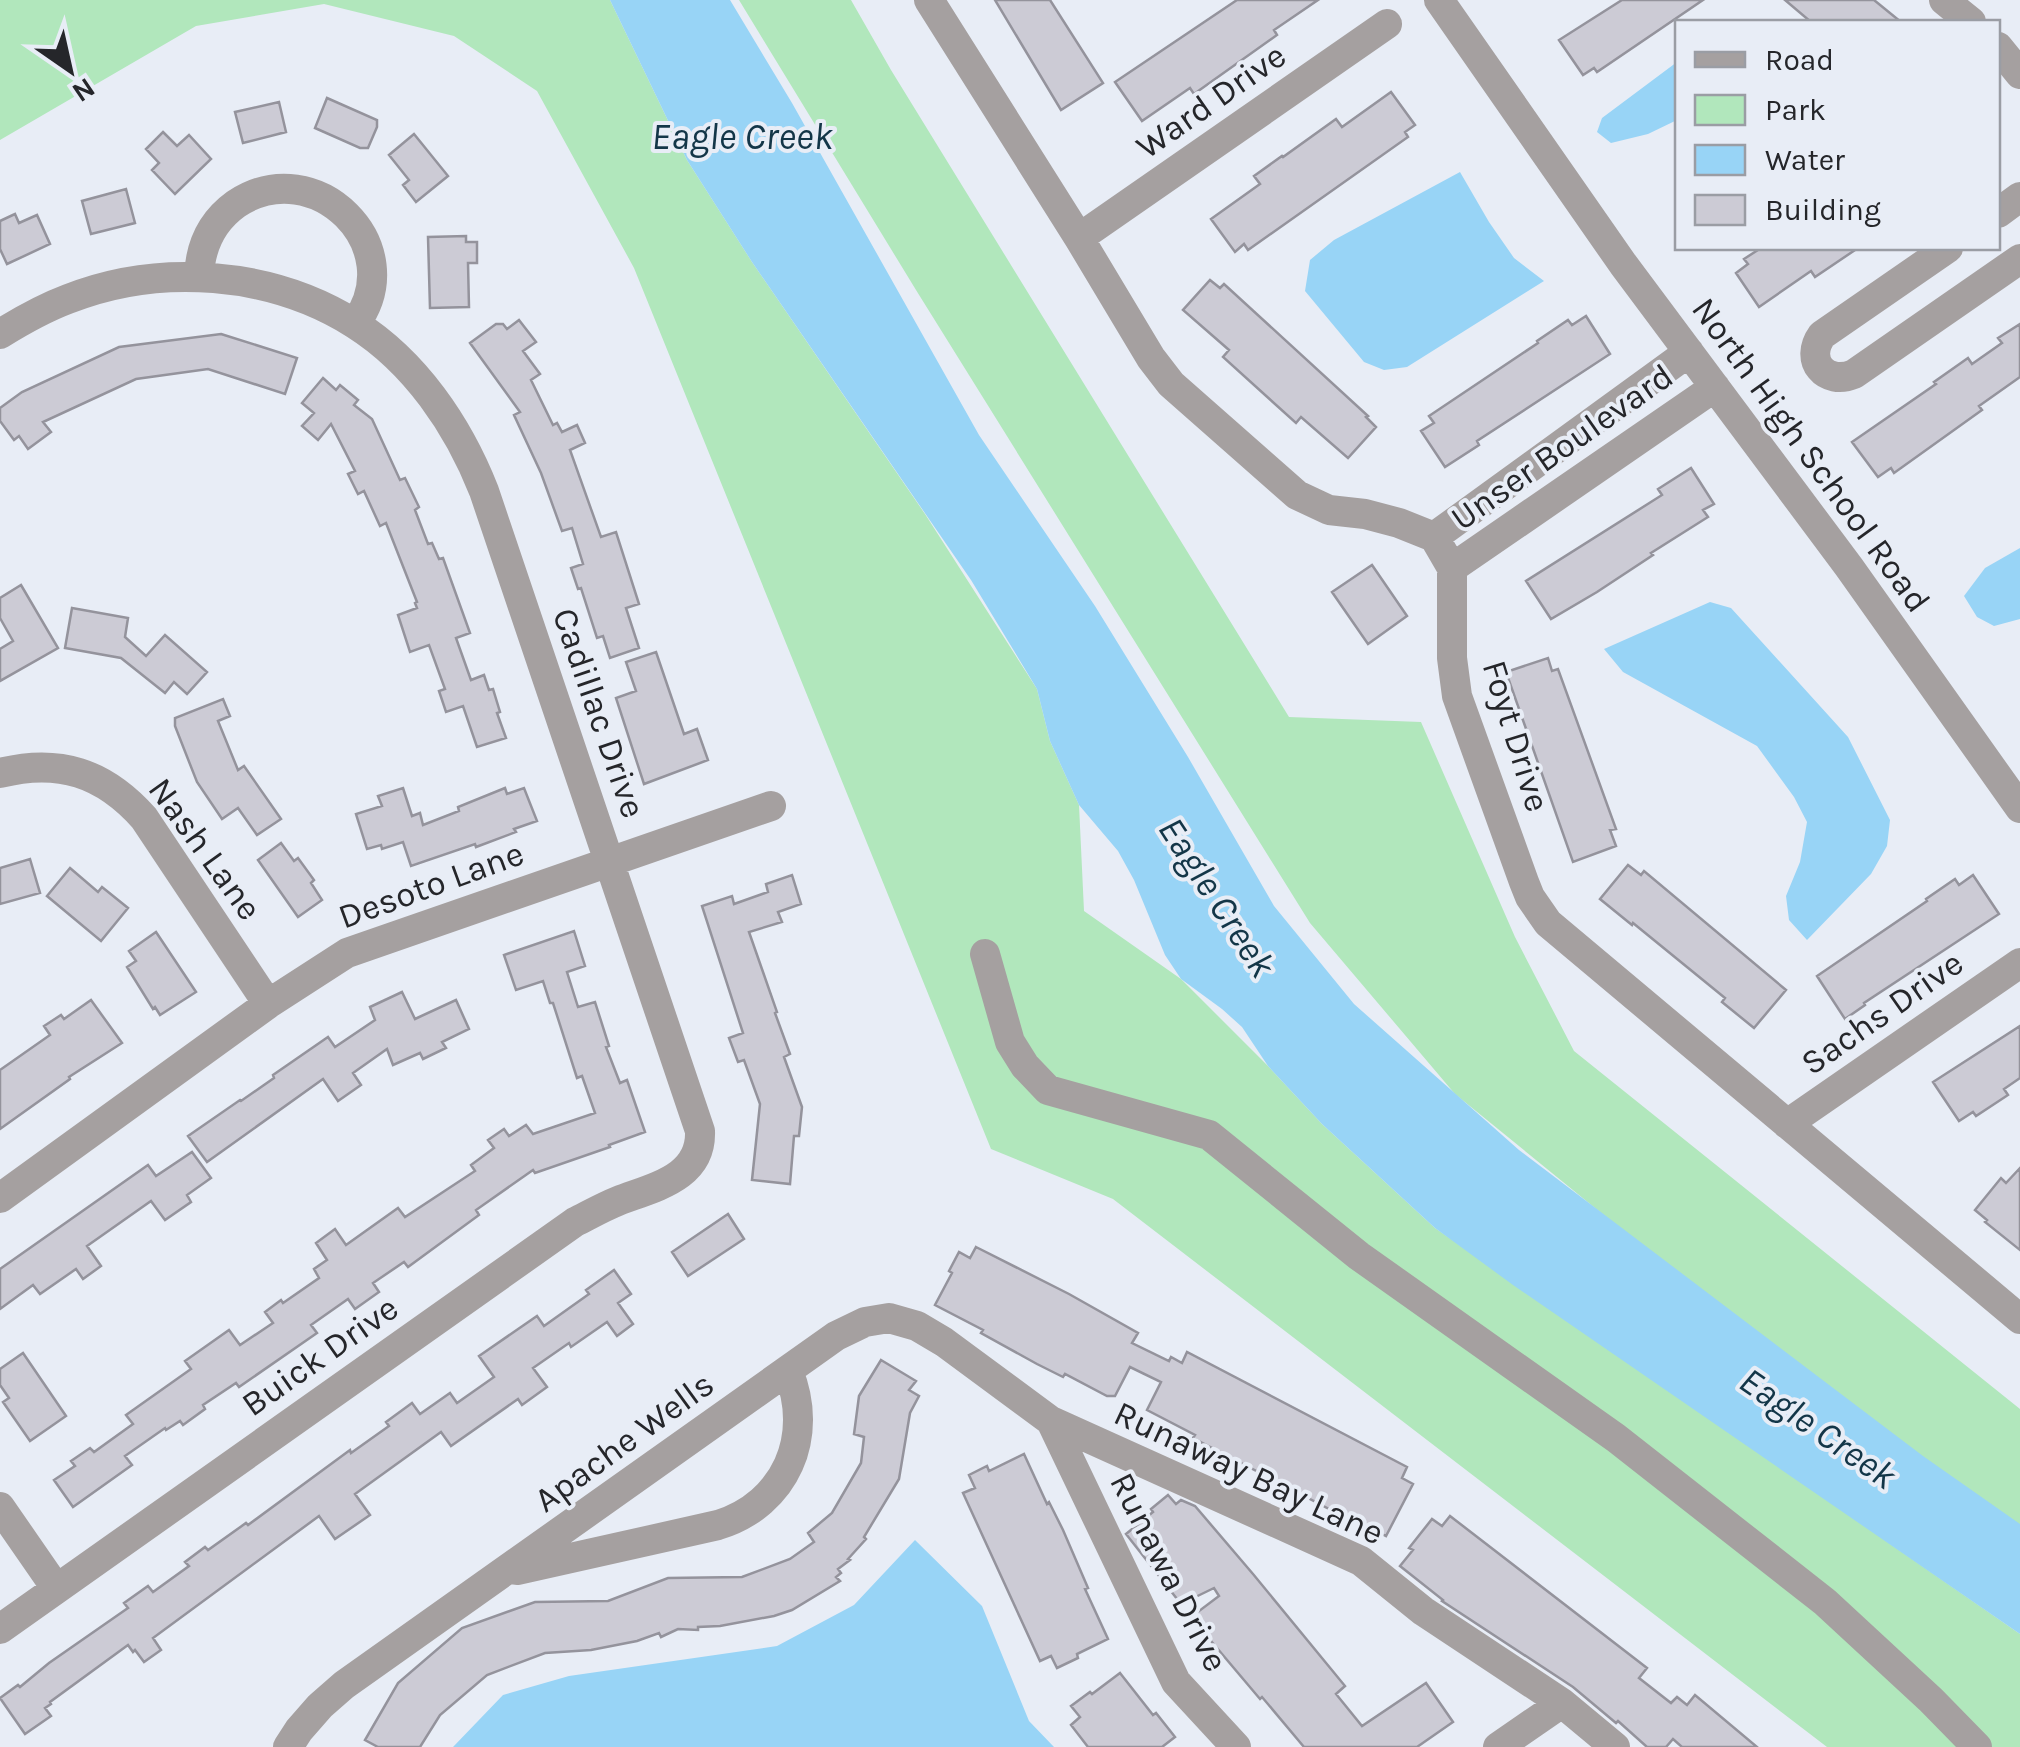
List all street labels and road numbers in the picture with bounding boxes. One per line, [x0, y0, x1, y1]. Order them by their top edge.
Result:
street label: Ward Drive [1128, 35, 1294, 167]
street label: North High School Road [1683, 290, 1939, 620]
street label: Unser Boulevard [1443, 355, 1681, 539]
street label: Cadillac Drive [544, 603, 654, 823]
street label: Foyt Drive [1474, 655, 1558, 817]
street label: Nash Lane [140, 770, 270, 928]
street label: Desoto Lane [333, 833, 529, 937]
street label: Sachs Drive [1793, 942, 1971, 1084]
street label: Buick Drive [234, 1287, 406, 1425]
street label: Apache Wells [526, 1363, 722, 1521]
street label: Runaway Bay Lane [1108, 1393, 1390, 1553]
street label: Runawa Drive [1101, 1466, 1237, 1678]

